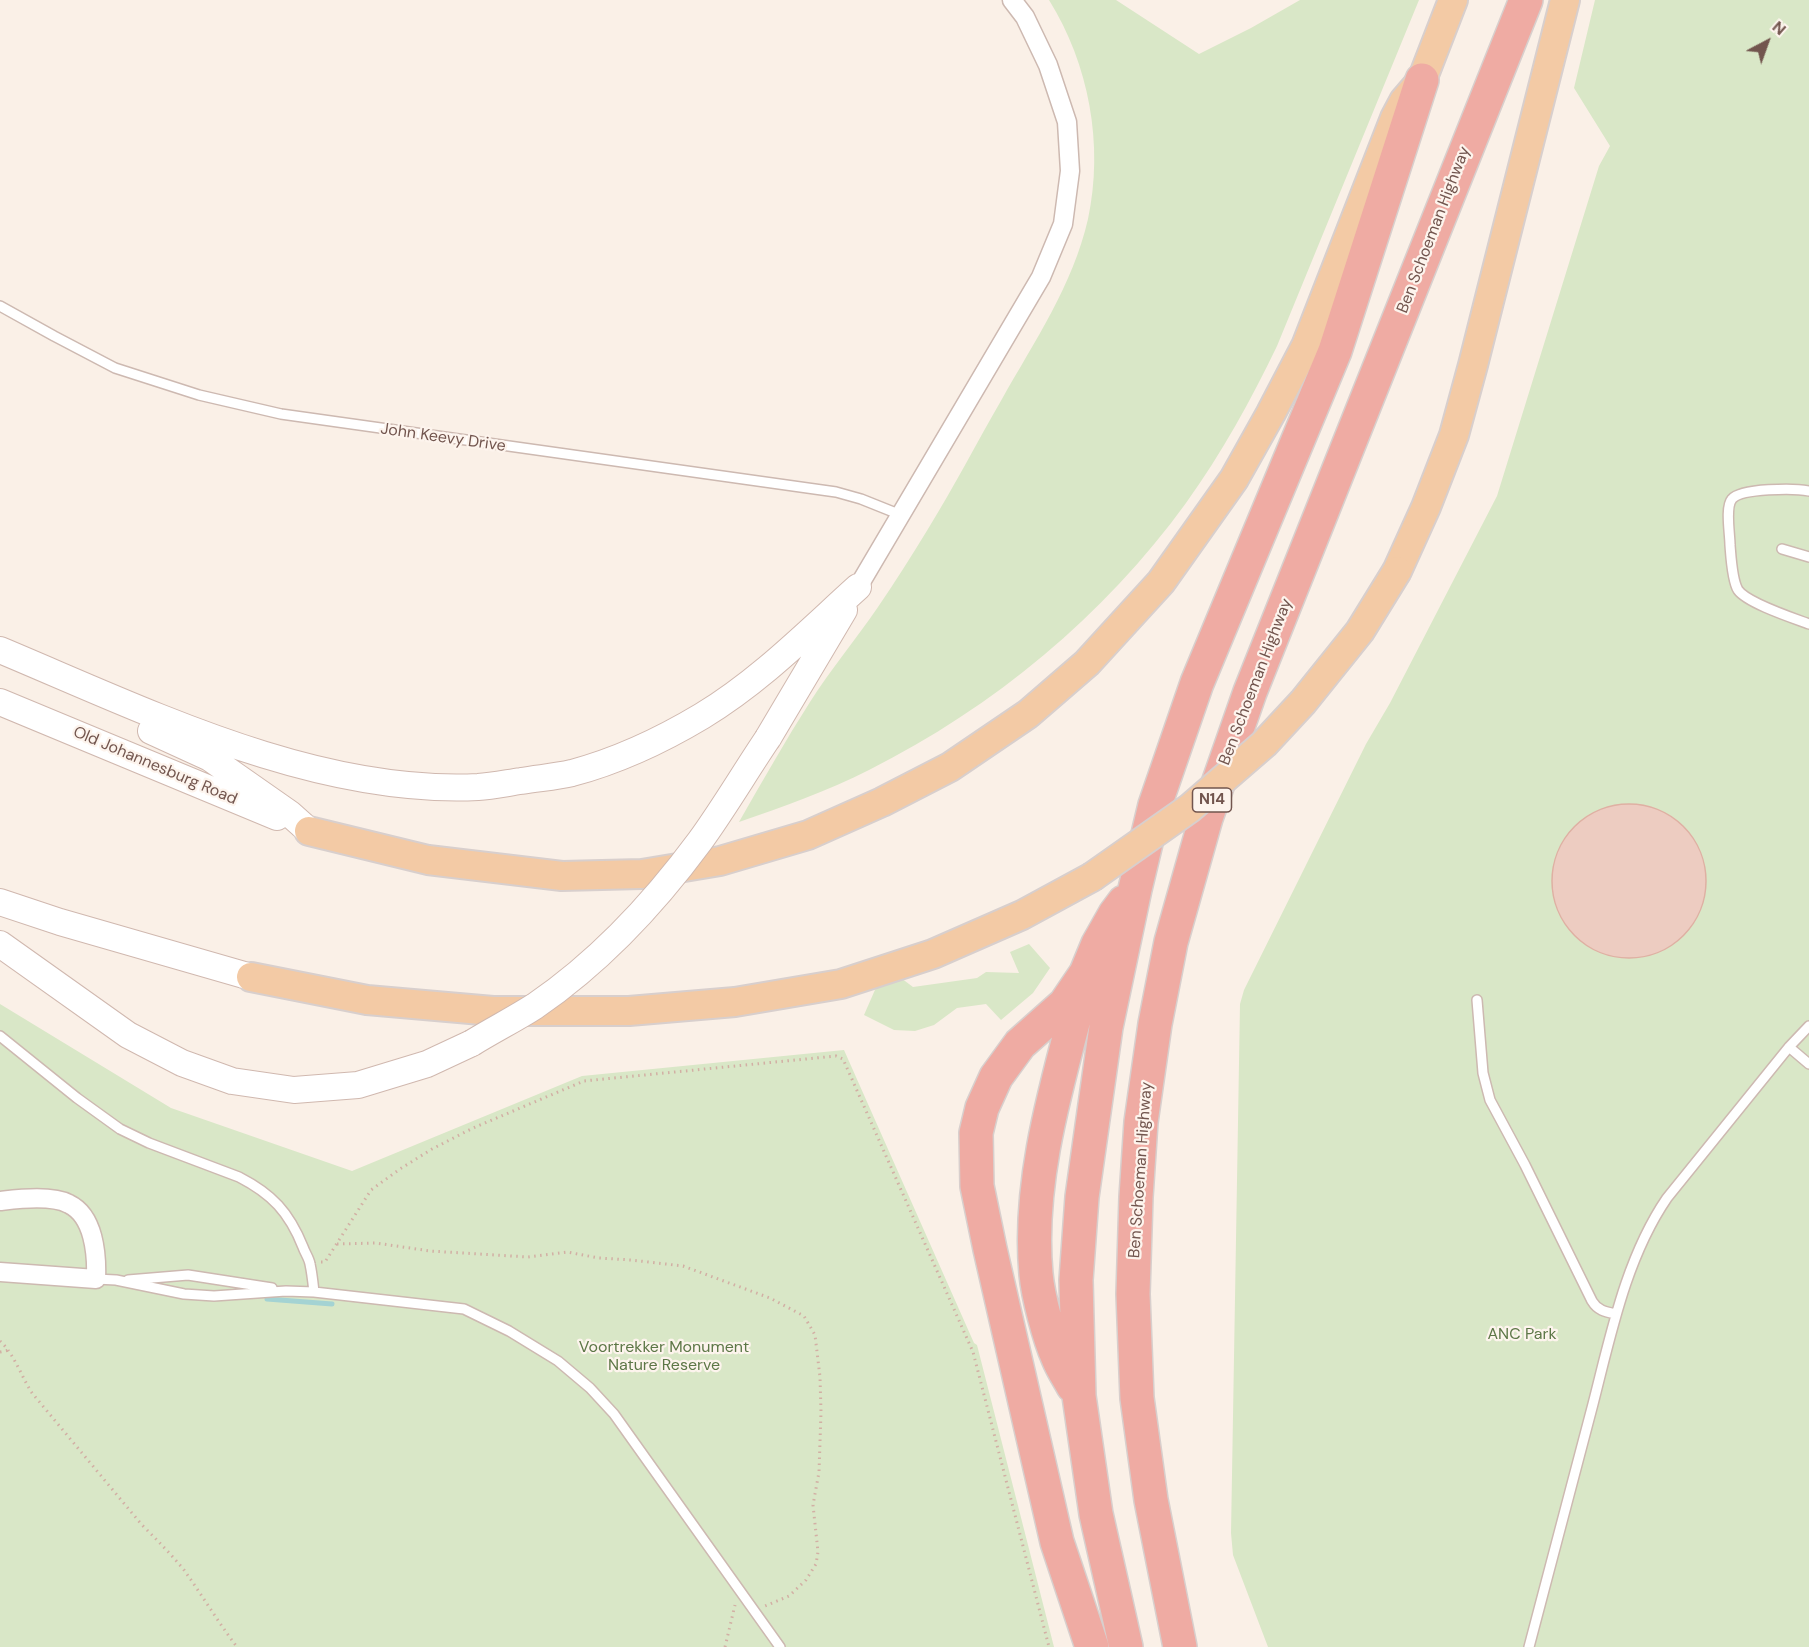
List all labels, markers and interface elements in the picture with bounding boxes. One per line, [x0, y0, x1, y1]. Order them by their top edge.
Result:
north arrow [1737, 12, 1797, 72]
text: N [1768, 16, 1790, 40]
street label: Ben Schoeman Highway [1393, 144, 1475, 316]
street label: John Keevy Drive [379, 420, 507, 456]
street label: Ben Schoeman Highway [1215, 596, 1297, 768]
street label: Old Johannesburg Road [70, 723, 240, 809]
road number: N14 [1192, 788, 1232, 812]
street label: Ben Schoeman Highway [1125, 1081, 1157, 1259]
park label: ANC Park [1487, 1325, 1557, 1345]
park label: Voortrekker Monument Nature Reserve [579, 1338, 749, 1376]

